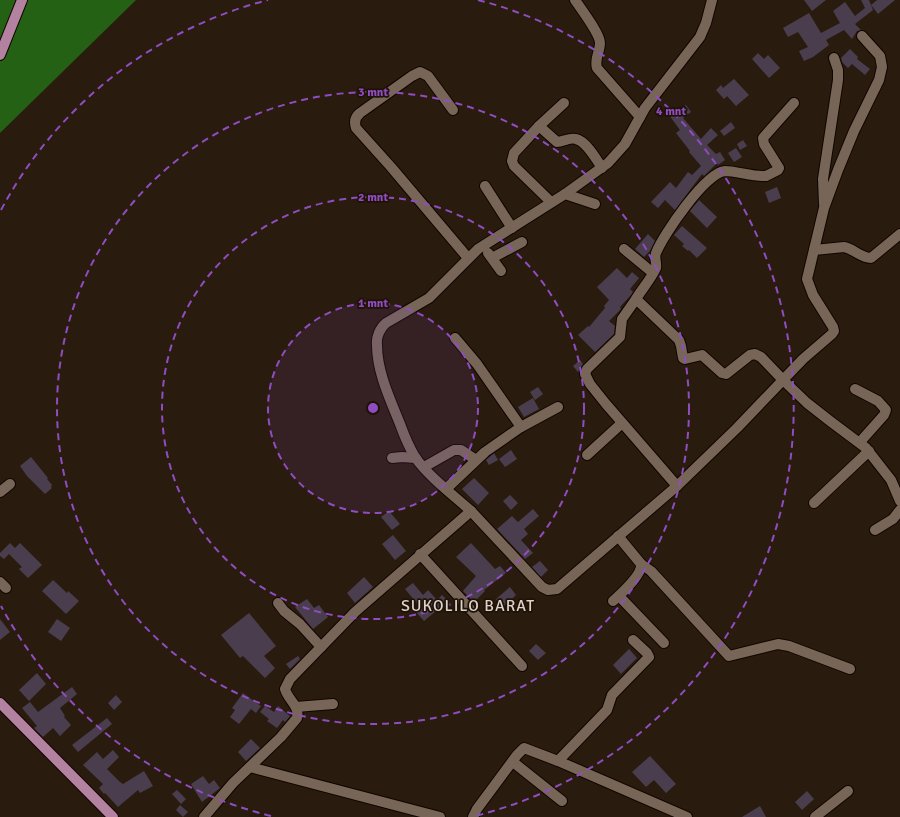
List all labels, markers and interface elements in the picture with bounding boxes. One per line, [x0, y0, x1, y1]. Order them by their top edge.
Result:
text: 3 mnt [358, 85, 388, 100]
text: 4 mnt [656, 104, 686, 119]
text: 2 mnt [358, 190, 388, 205]
text: 1 mnt [358, 296, 388, 311]
centre of rings [366, 401, 380, 415]
district label: SUKOLILO BARAT [401, 596, 535, 616]

